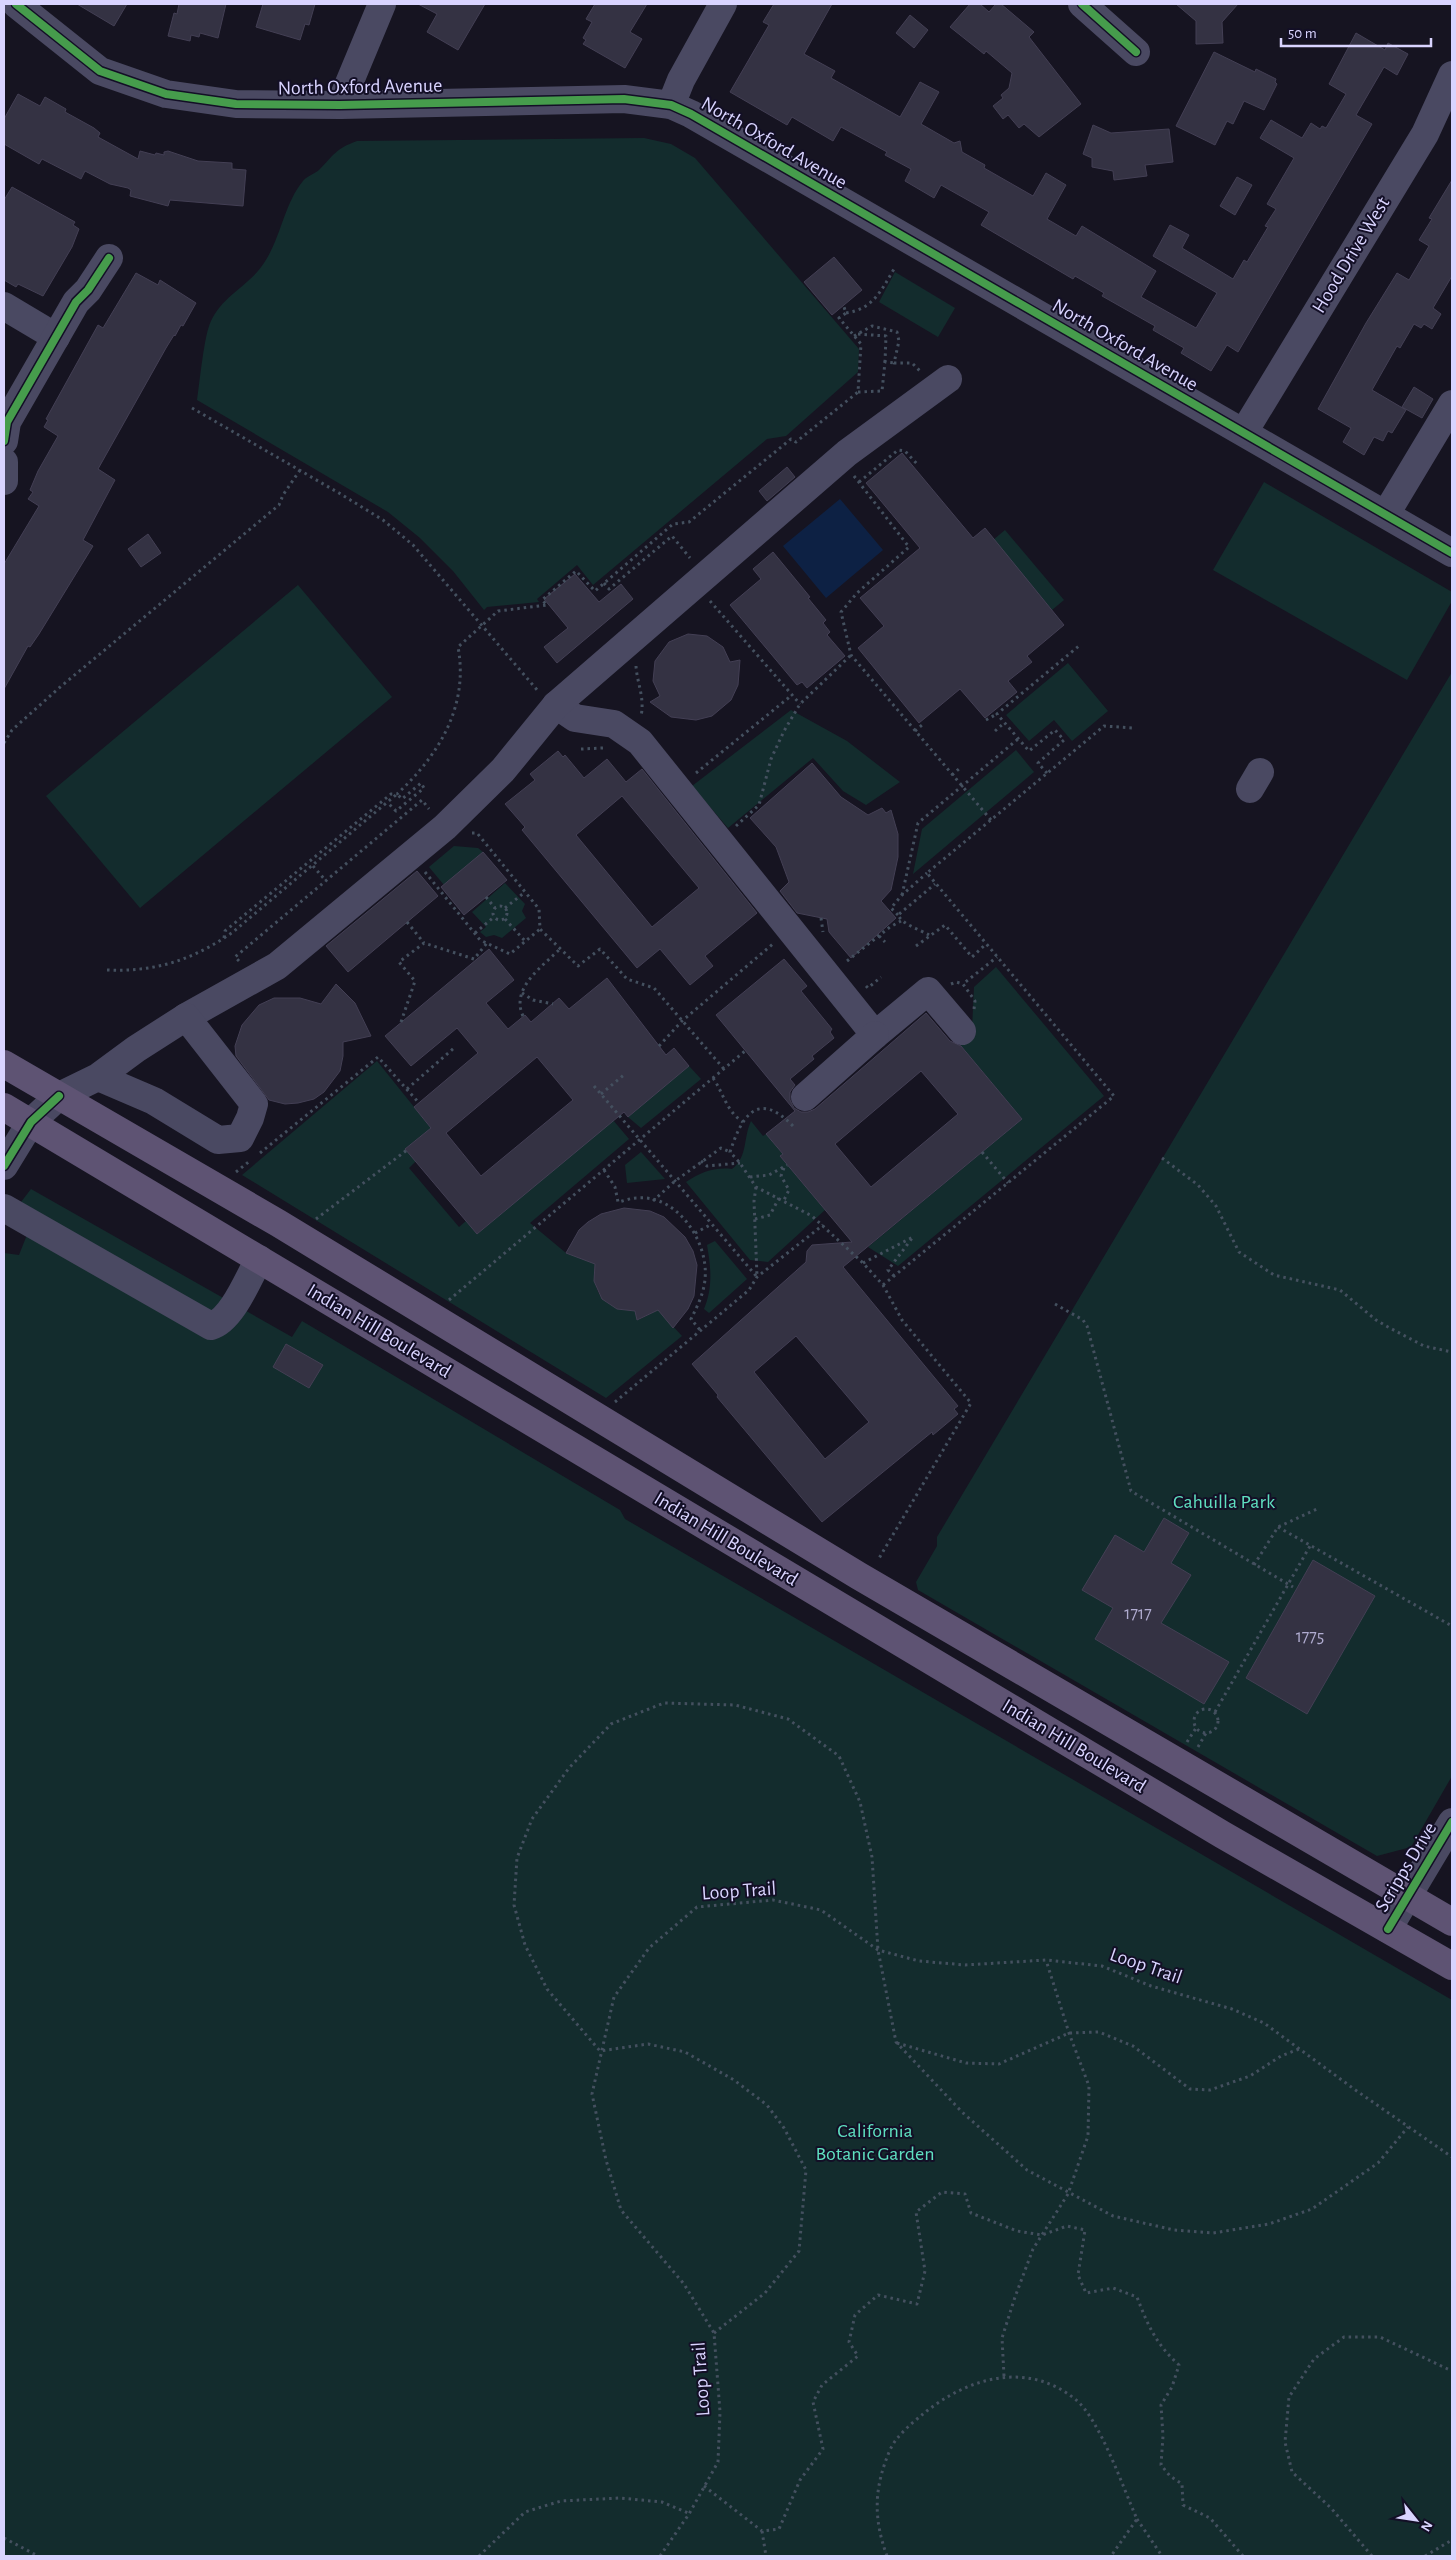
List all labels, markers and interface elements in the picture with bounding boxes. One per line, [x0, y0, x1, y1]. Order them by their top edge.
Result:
scale bar [1281, 15, 1431, 47]
text: 50 m [1288, 26, 1317, 41]
street label: North Oxford Avenue [278, 76, 442, 98]
street label: North Oxford Avenue [698, 93, 850, 193]
street label: Hood Drive West [1309, 193, 1394, 316]
street label: North Oxford Avenue [1049, 295, 1201, 395]
street label: Indian Hill Boulevard [304, 1280, 454, 1382]
street label: Indian Hill Boulevard [651, 1488, 801, 1590]
park label: Cahuilla Park [1173, 1492, 1275, 1512]
house number: 1717 [1124, 1605, 1152, 1623]
house number: 1775 [1296, 1628, 1324, 1646]
street label: Indian Hill Boulevard [999, 1695, 1149, 1797]
street label: Scripps Drive [1372, 1819, 1440, 1915]
street label: Loop Trail [701, 1878, 777, 1904]
street label: Loop Trail [1107, 1944, 1185, 1988]
park label: California Botanic Garden [815, 2121, 935, 2164]
street label: Loop Trail [688, 2341, 714, 2417]
north arrow [1391, 2495, 1441, 2545]
text: N [1418, 2518, 1435, 2534]

